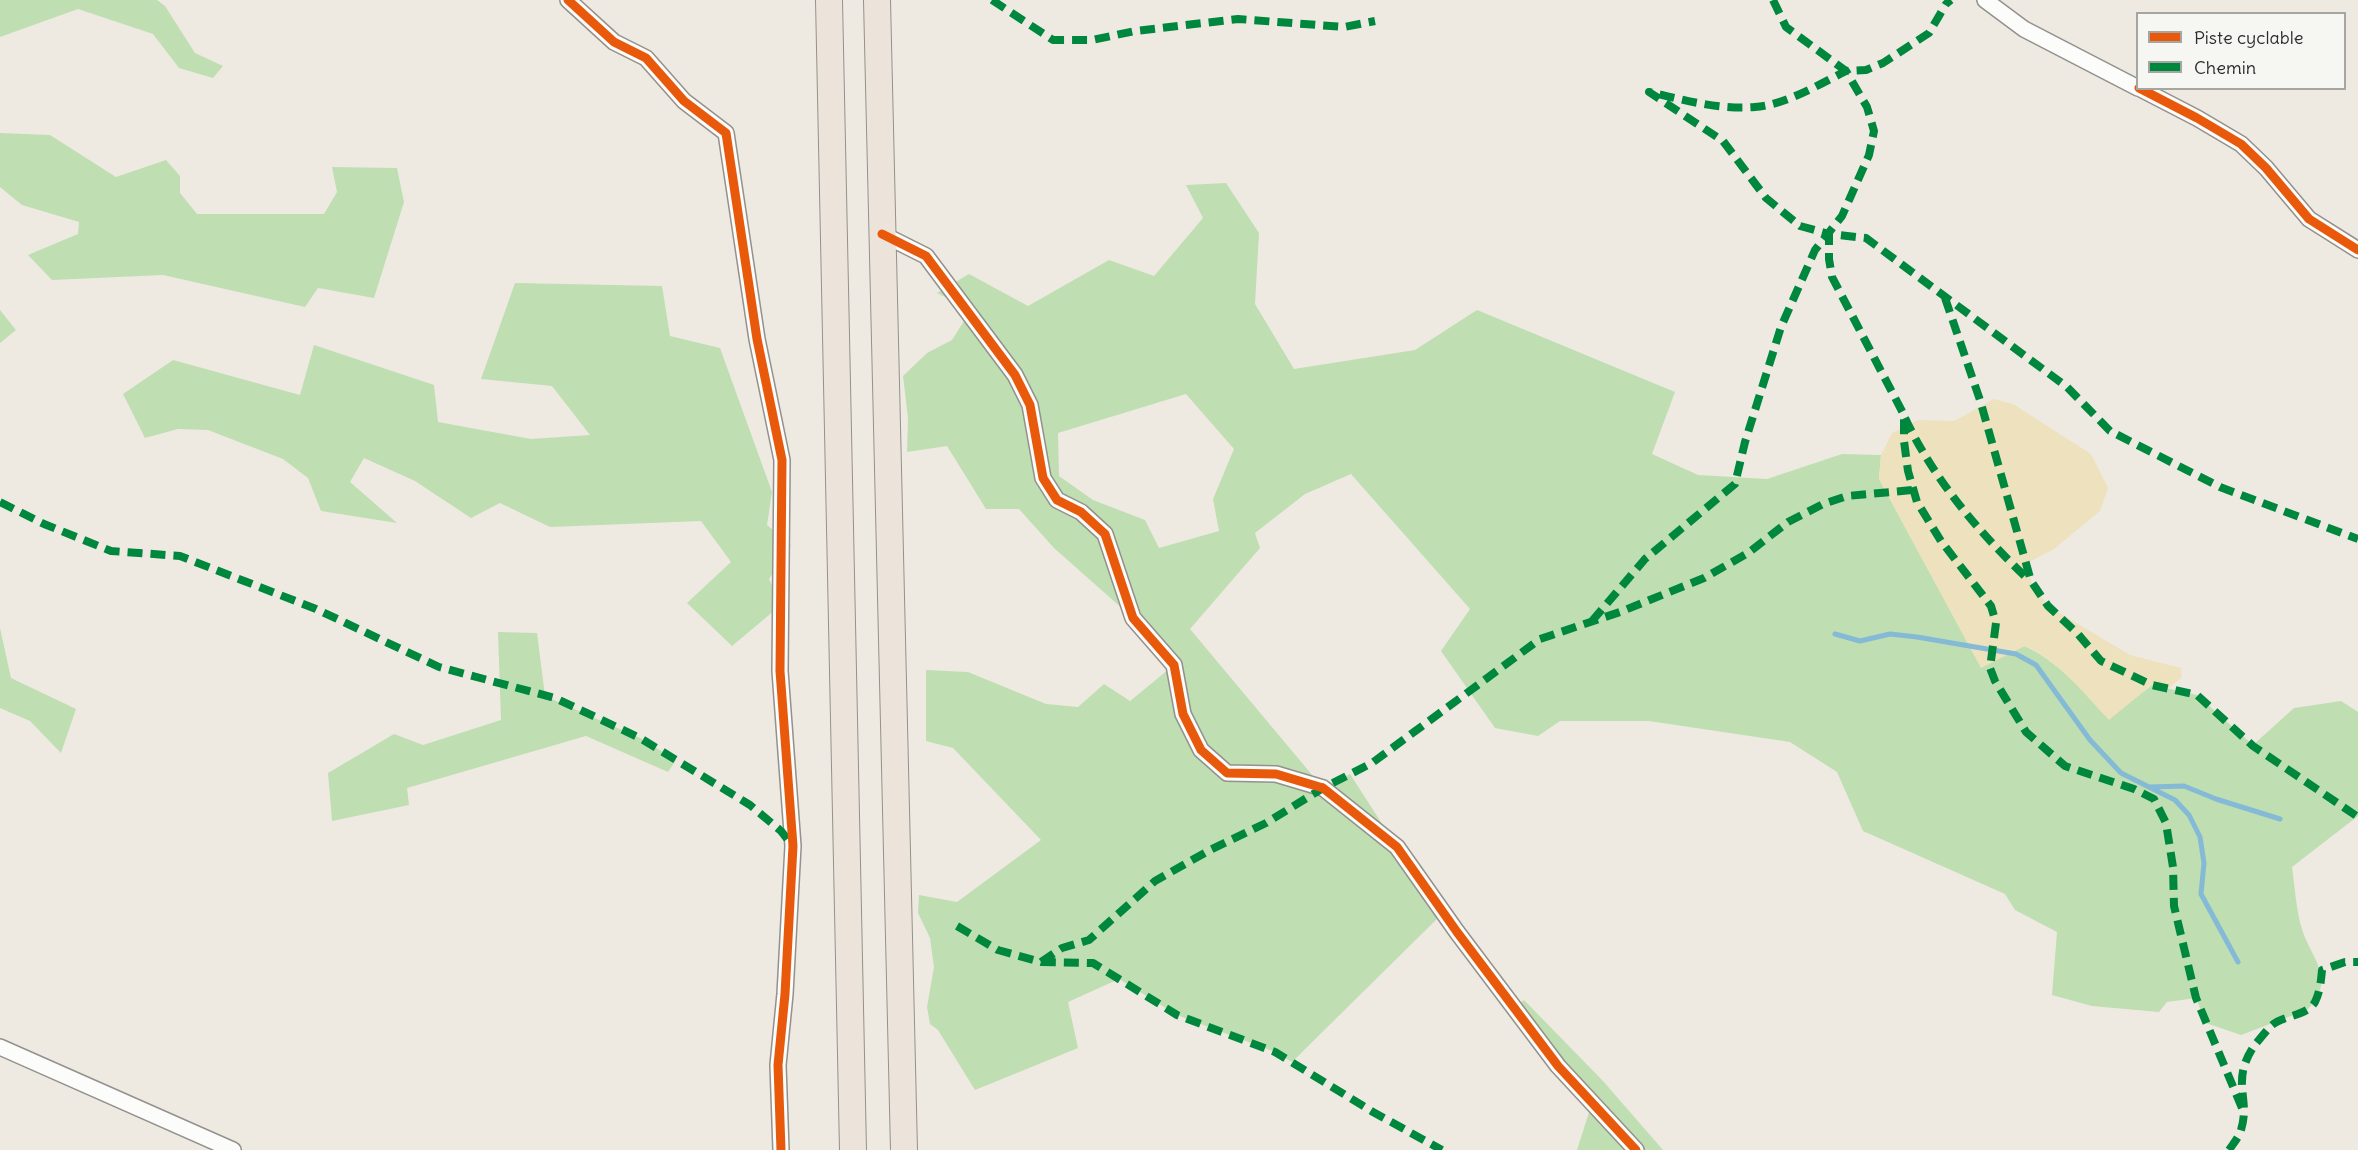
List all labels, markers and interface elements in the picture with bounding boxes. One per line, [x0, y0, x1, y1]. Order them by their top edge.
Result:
legend [2136, 12, 2346, 90]
text: Piste cyclable [2194, 26, 2303, 49]
text: Chemin [2194, 56, 2256, 79]

